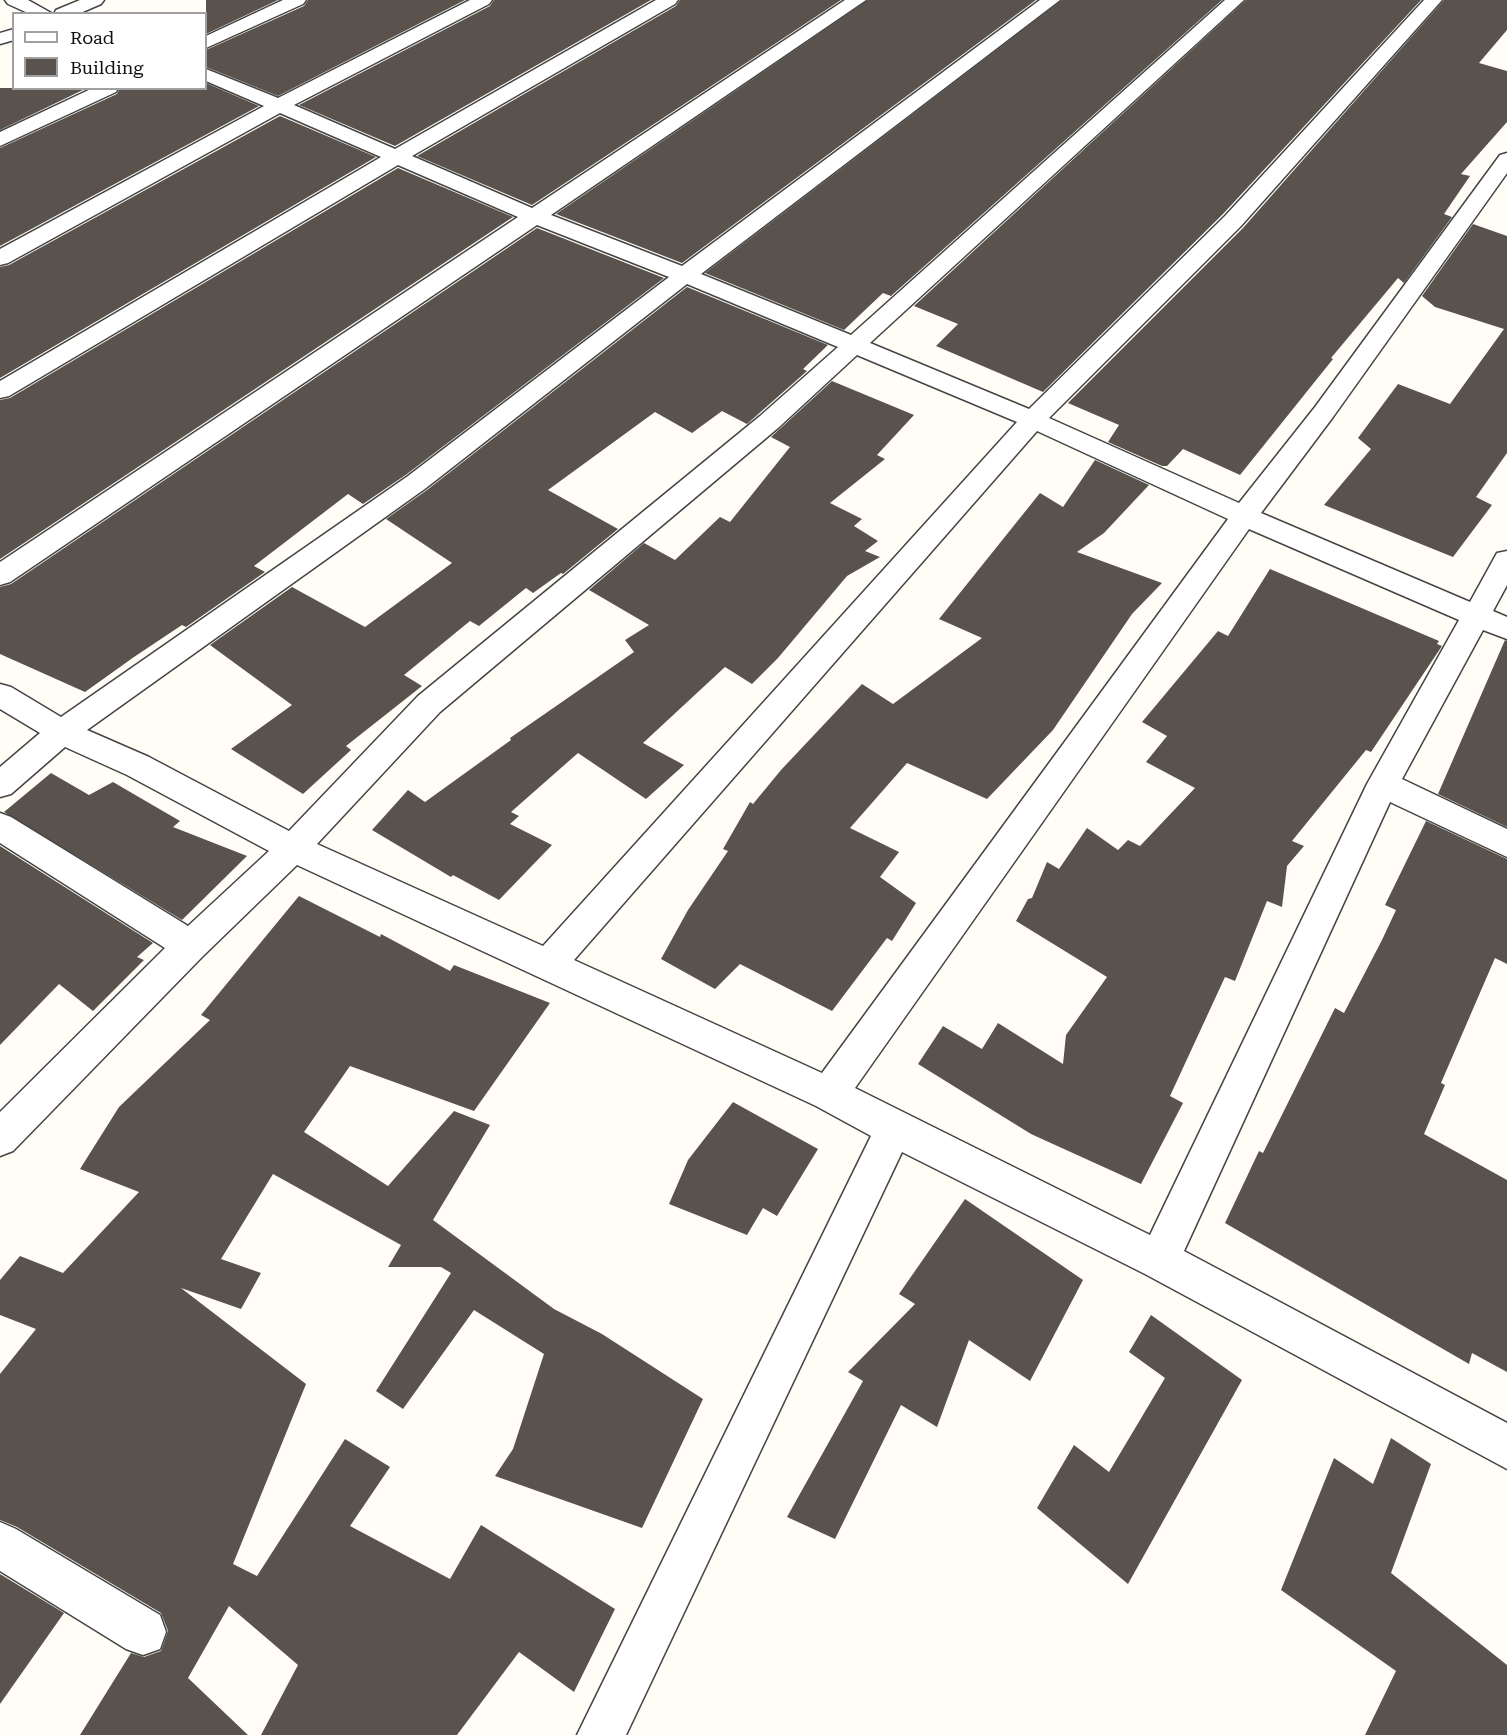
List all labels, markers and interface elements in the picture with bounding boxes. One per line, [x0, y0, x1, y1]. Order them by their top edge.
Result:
legend [12, 12, 207, 90]
text: Road [70, 27, 114, 48]
text: Building [70, 57, 144, 78]

